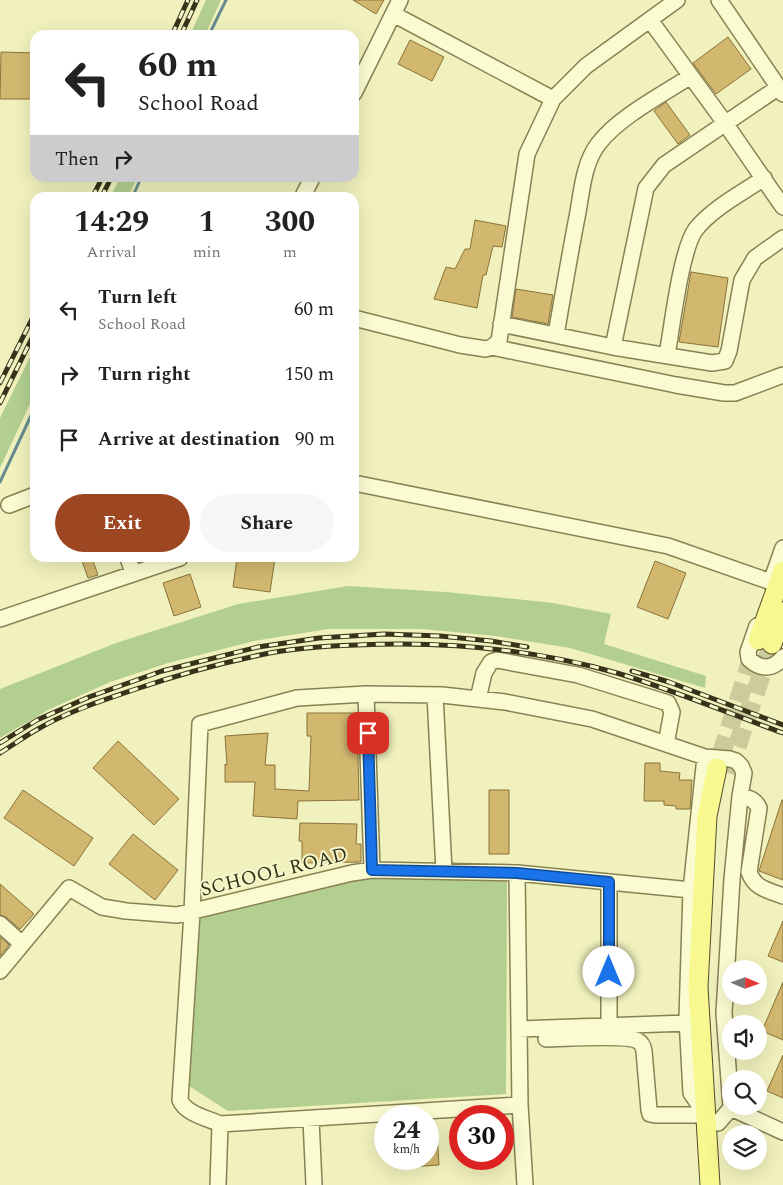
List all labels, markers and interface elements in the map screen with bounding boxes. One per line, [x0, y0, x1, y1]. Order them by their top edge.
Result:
text: 60 m [138, 39, 218, 92]
icon: left [55, 50, 120, 115]
text: School Road [138, 87, 259, 120]
text: Then [55, 145, 99, 174]
icon: right [109, 145, 137, 173]
text: 14:29 [74, 199, 149, 245]
text: 1 [198, 199, 215, 245]
text: 300 [265, 199, 315, 245]
text: Arrival [87, 240, 136, 264]
text: min [193, 240, 221, 264]
text: m [283, 240, 297, 264]
text: Turn left [98, 283, 177, 312]
text: 60 m [294, 295, 334, 324]
icon: left [55, 296, 83, 324]
text: School Road [98, 312, 186, 336]
text: Turn right [98, 360, 191, 389]
text: 150 m [284, 360, 334, 389]
icon: right [55, 361, 83, 389]
text: Arrive at destination [98, 425, 280, 454]
text: 90 m [295, 425, 335, 454]
icon: arrive [55, 426, 83, 454]
button: Exit [55, 494, 190, 552]
button: Share [200, 494, 334, 552]
pin [347, 712, 389, 754]
icon: arrive [354, 719, 382, 747]
street label: SCHOOL ROAD [197, 839, 351, 905]
position arrow [582, 945, 634, 997]
north arrow [722, 960, 768, 1005]
map controls [722, 960, 767, 1170]
button: sound [722, 1015, 767, 1060]
button: search [722, 1070, 767, 1115]
speed limit sign: 30 [449, 1105, 514, 1170]
text: 24 [392, 1112, 421, 1150]
button: layers [722, 1125, 767, 1170]
text: km/h [393, 1140, 420, 1159]

